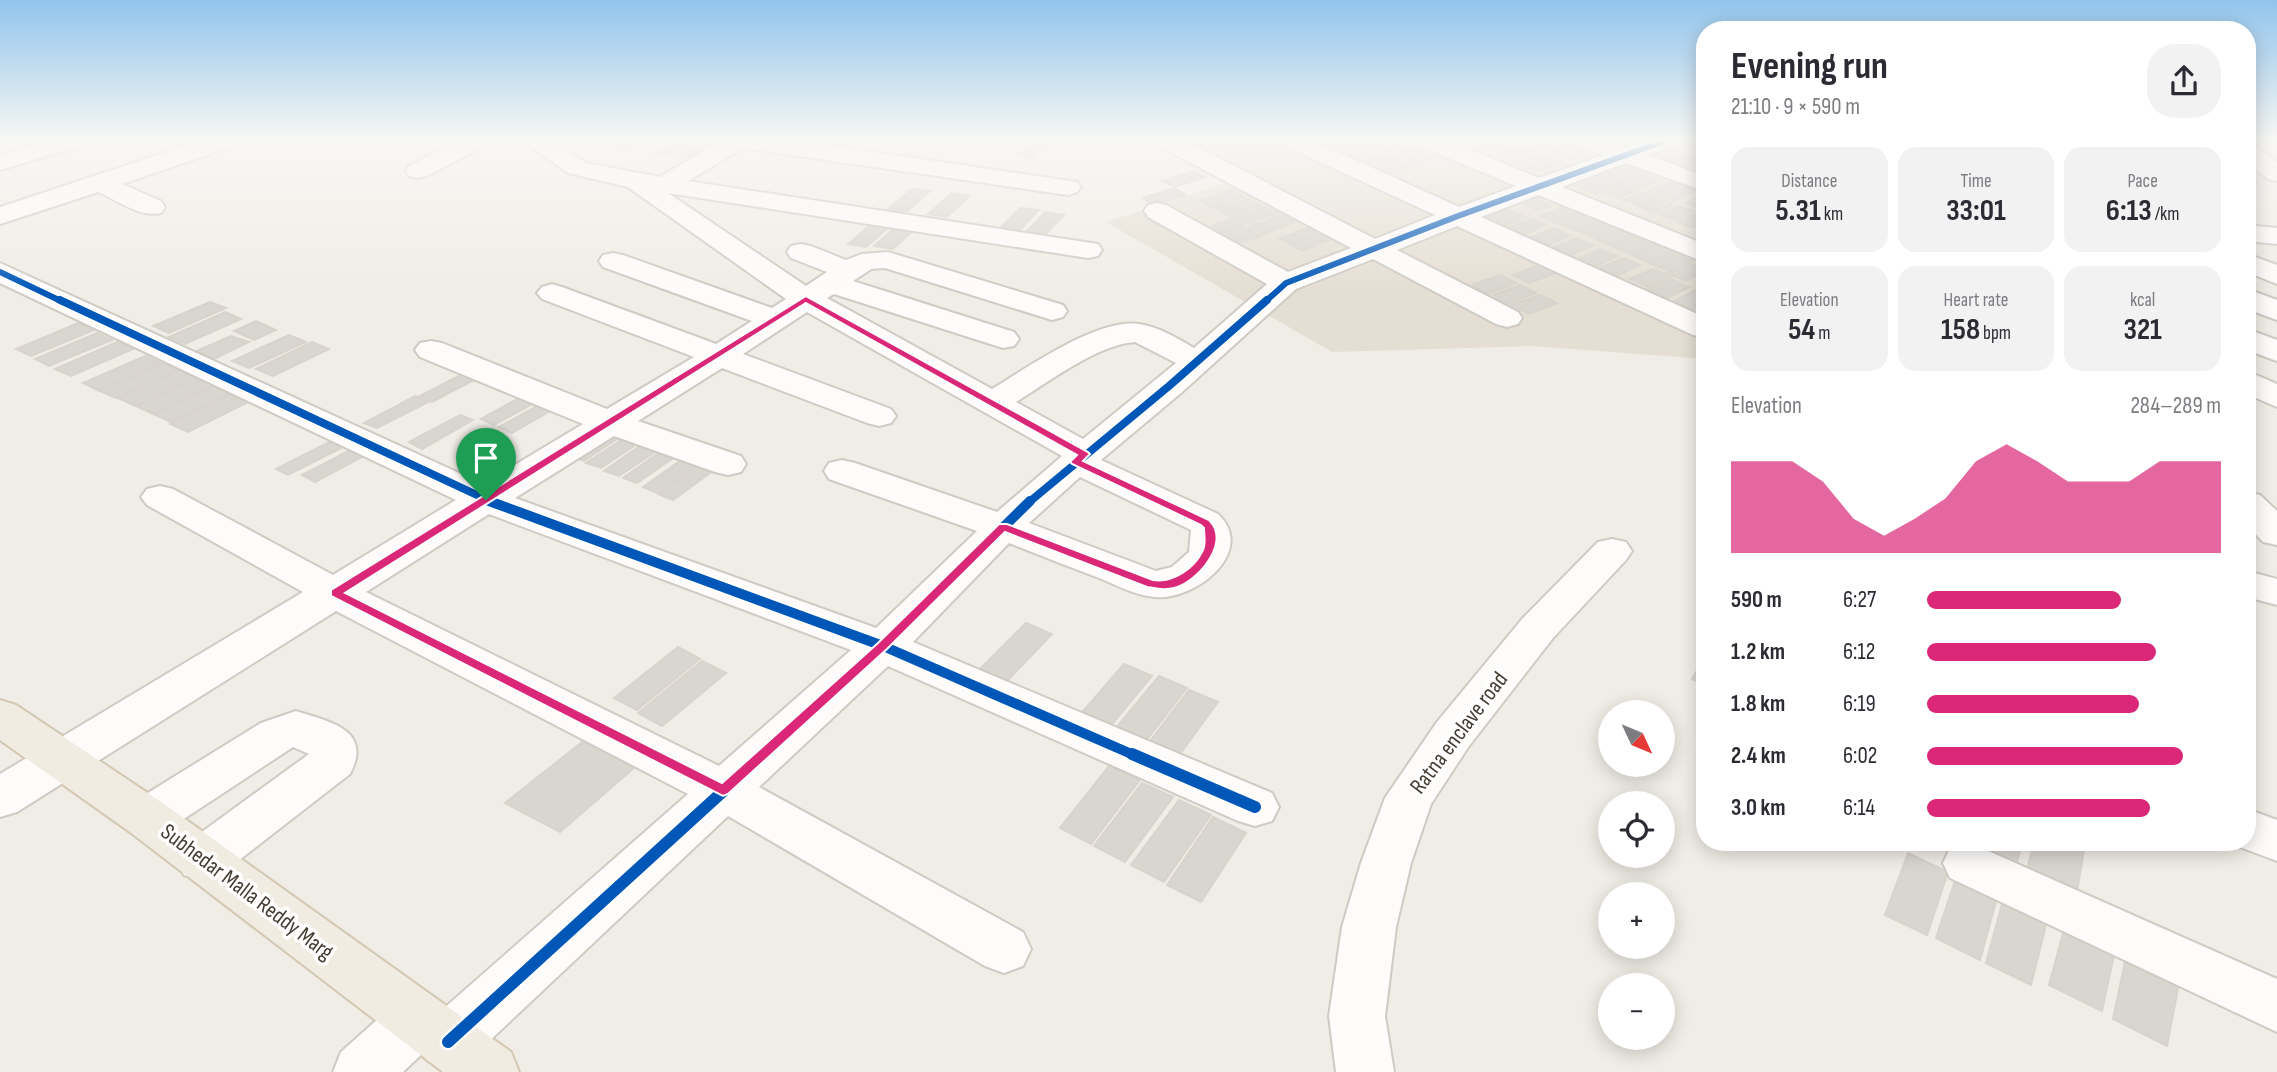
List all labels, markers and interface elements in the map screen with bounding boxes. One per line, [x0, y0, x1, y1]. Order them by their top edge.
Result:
text: Evening run [1731, 44, 1888, 89]
button: share [2147, 44, 2221, 118]
text: 21:10 · 9 × 590 m [1731, 93, 1860, 121]
text: Distance [1781, 170, 1837, 193]
text: Time [1960, 170, 1992, 193]
text: Pace [2128, 170, 2158, 193]
text: 5.31 [1775, 193, 1821, 229]
text: 33:01 [1946, 193, 2006, 229]
text: 6:13 [2106, 193, 2152, 229]
text: km [1821, 203, 1843, 226]
text: /km [2152, 203, 2180, 226]
text: Elevation [1780, 289, 1839, 312]
text: Heart rate [1944, 289, 2008, 312]
text: kcal [2130, 289, 2155, 312]
text: 54 [1788, 312, 1815, 348]
text: 158 [1941, 312, 1980, 348]
text: 321 [2123, 312, 2162, 348]
text: m [1815, 322, 1831, 345]
text: bpm [1980, 322, 2011, 345]
text: Elevation [1731, 392, 1802, 420]
text: 284–289 m [2130, 392, 2221, 420]
pin [456, 428, 516, 500]
icon: arrive [467, 439, 505, 477]
text: 590 m [1731, 586, 1782, 614]
text: 6:27 [1843, 586, 1876, 614]
text: 1.2 km [1731, 638, 1785, 666]
text: 6:12 [1843, 638, 1875, 666]
street label: Ratna enclave road [1404, 666, 1514, 800]
text: 1.8 km [1731, 690, 1785, 718]
text: 6:19 [1843, 690, 1876, 718]
north arrow [1598, 700, 1675, 777]
map controls [1598, 700, 1675, 1050]
text: 2.4 km [1731, 742, 1786, 770]
text: 6:02 [1843, 742, 1877, 770]
button: locate [1598, 791, 1675, 868]
text: 3.0 km [1731, 794, 1786, 822]
text: 6:14 [1843, 794, 1875, 822]
street label: Subhedar Malla Reddy Marg [155, 818, 339, 966]
button: + [1598, 882, 1675, 959]
button: − [1598, 973, 1675, 1050]

